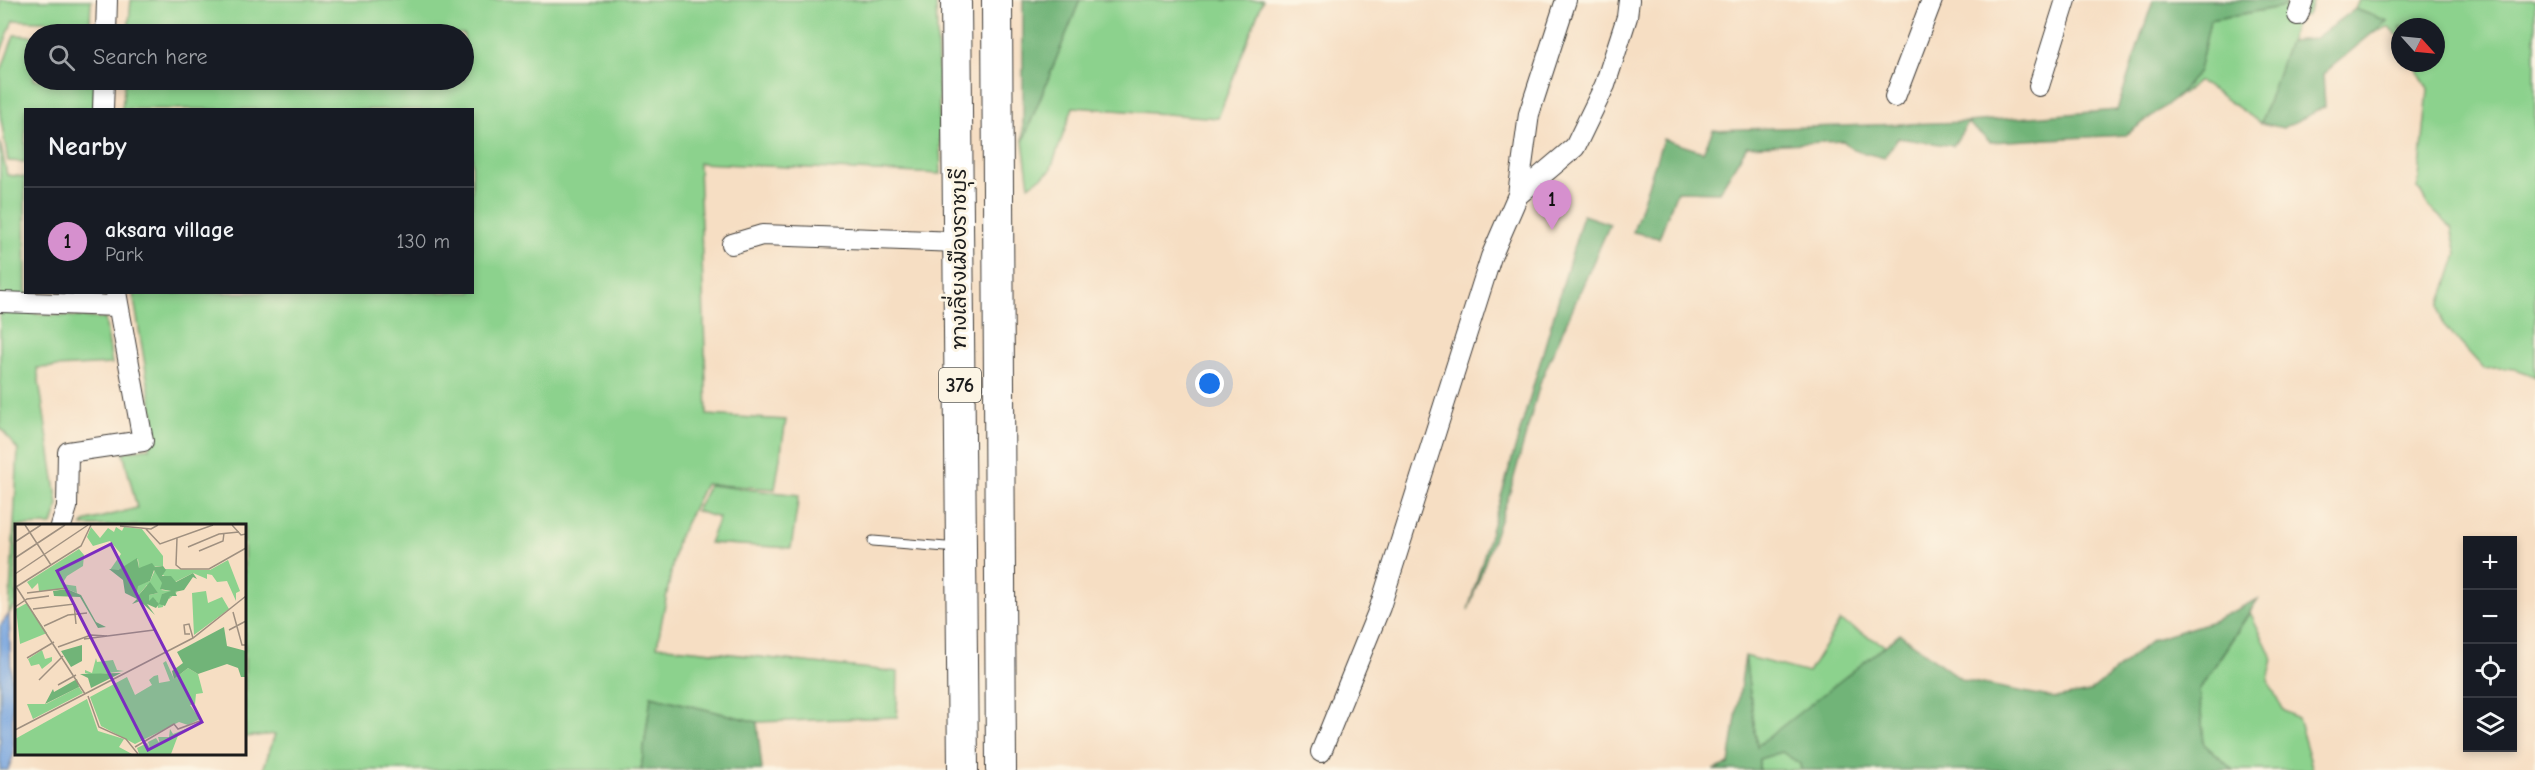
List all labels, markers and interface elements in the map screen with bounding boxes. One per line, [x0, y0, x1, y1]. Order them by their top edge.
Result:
north arrow [2391, 18, 2445, 72]
search box [24, 24, 474, 90]
icon: search [45, 41, 78, 74]
text: Search here [93, 44, 208, 70]
text: Nearby [48, 132, 127, 162]
street label: ทางเลี่ยงเมืองราชบุรี [941, 169, 975, 349]
pin: 1 [1532, 180, 1572, 230]
text: aksara village [105, 217, 234, 243]
text: 1 [64, 230, 71, 253]
text: 130 m [397, 230, 450, 253]
text: Park [105, 243, 143, 266]
road number: 376 [939, 368, 981, 402]
your location [1195, 369, 1224, 398]
inset map [15, 524, 246, 755]
map controls [2463, 536, 2517, 752]
button: + [2463, 536, 2517, 590]
button: − [2463, 590, 2517, 644]
button: locate [2463, 644, 2517, 698]
button: layers [2463, 698, 2517, 752]

